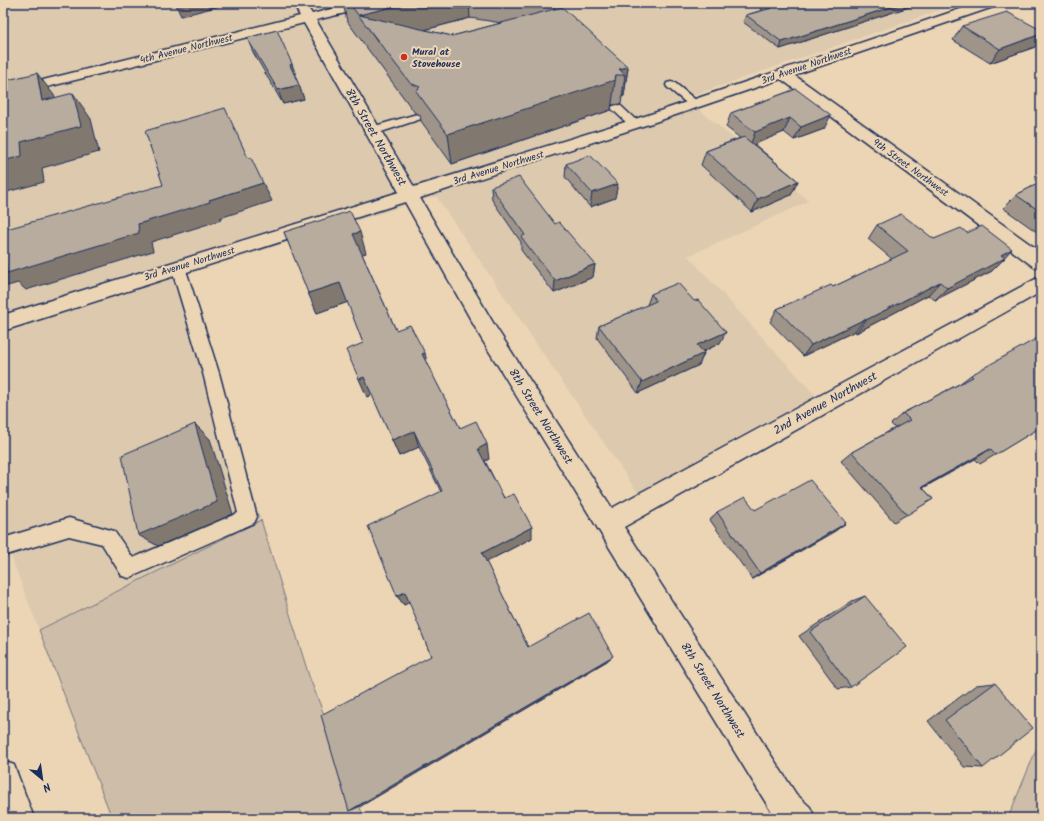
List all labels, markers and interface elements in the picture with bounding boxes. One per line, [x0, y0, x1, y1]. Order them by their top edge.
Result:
street label: 4th Avenue Northwest [138, 30, 235, 68]
street label: 3rd Avenue Northwest [759, 43, 854, 89]
place label: Mural at Stovehouse [412, 44, 460, 72]
marker: Mural at Stovehouse [399, 52, 409, 62]
street label: 8th Street Northwest [340, 85, 412, 190]
street label: 9th Street Northwest [869, 135, 952, 201]
street label: 3rd Avenue Northwest [451, 146, 546, 189]
street label: 3rd Avenue Northwest [142, 242, 237, 285]
street label: 8th Street Northwest [503, 365, 578, 468]
street label: 2nd Avenue Northwest [770, 367, 881, 440]
street label: 8th Street Northwest [675, 639, 750, 742]
north arrow [22, 759, 62, 799]
text: N [39, 777, 54, 796]

